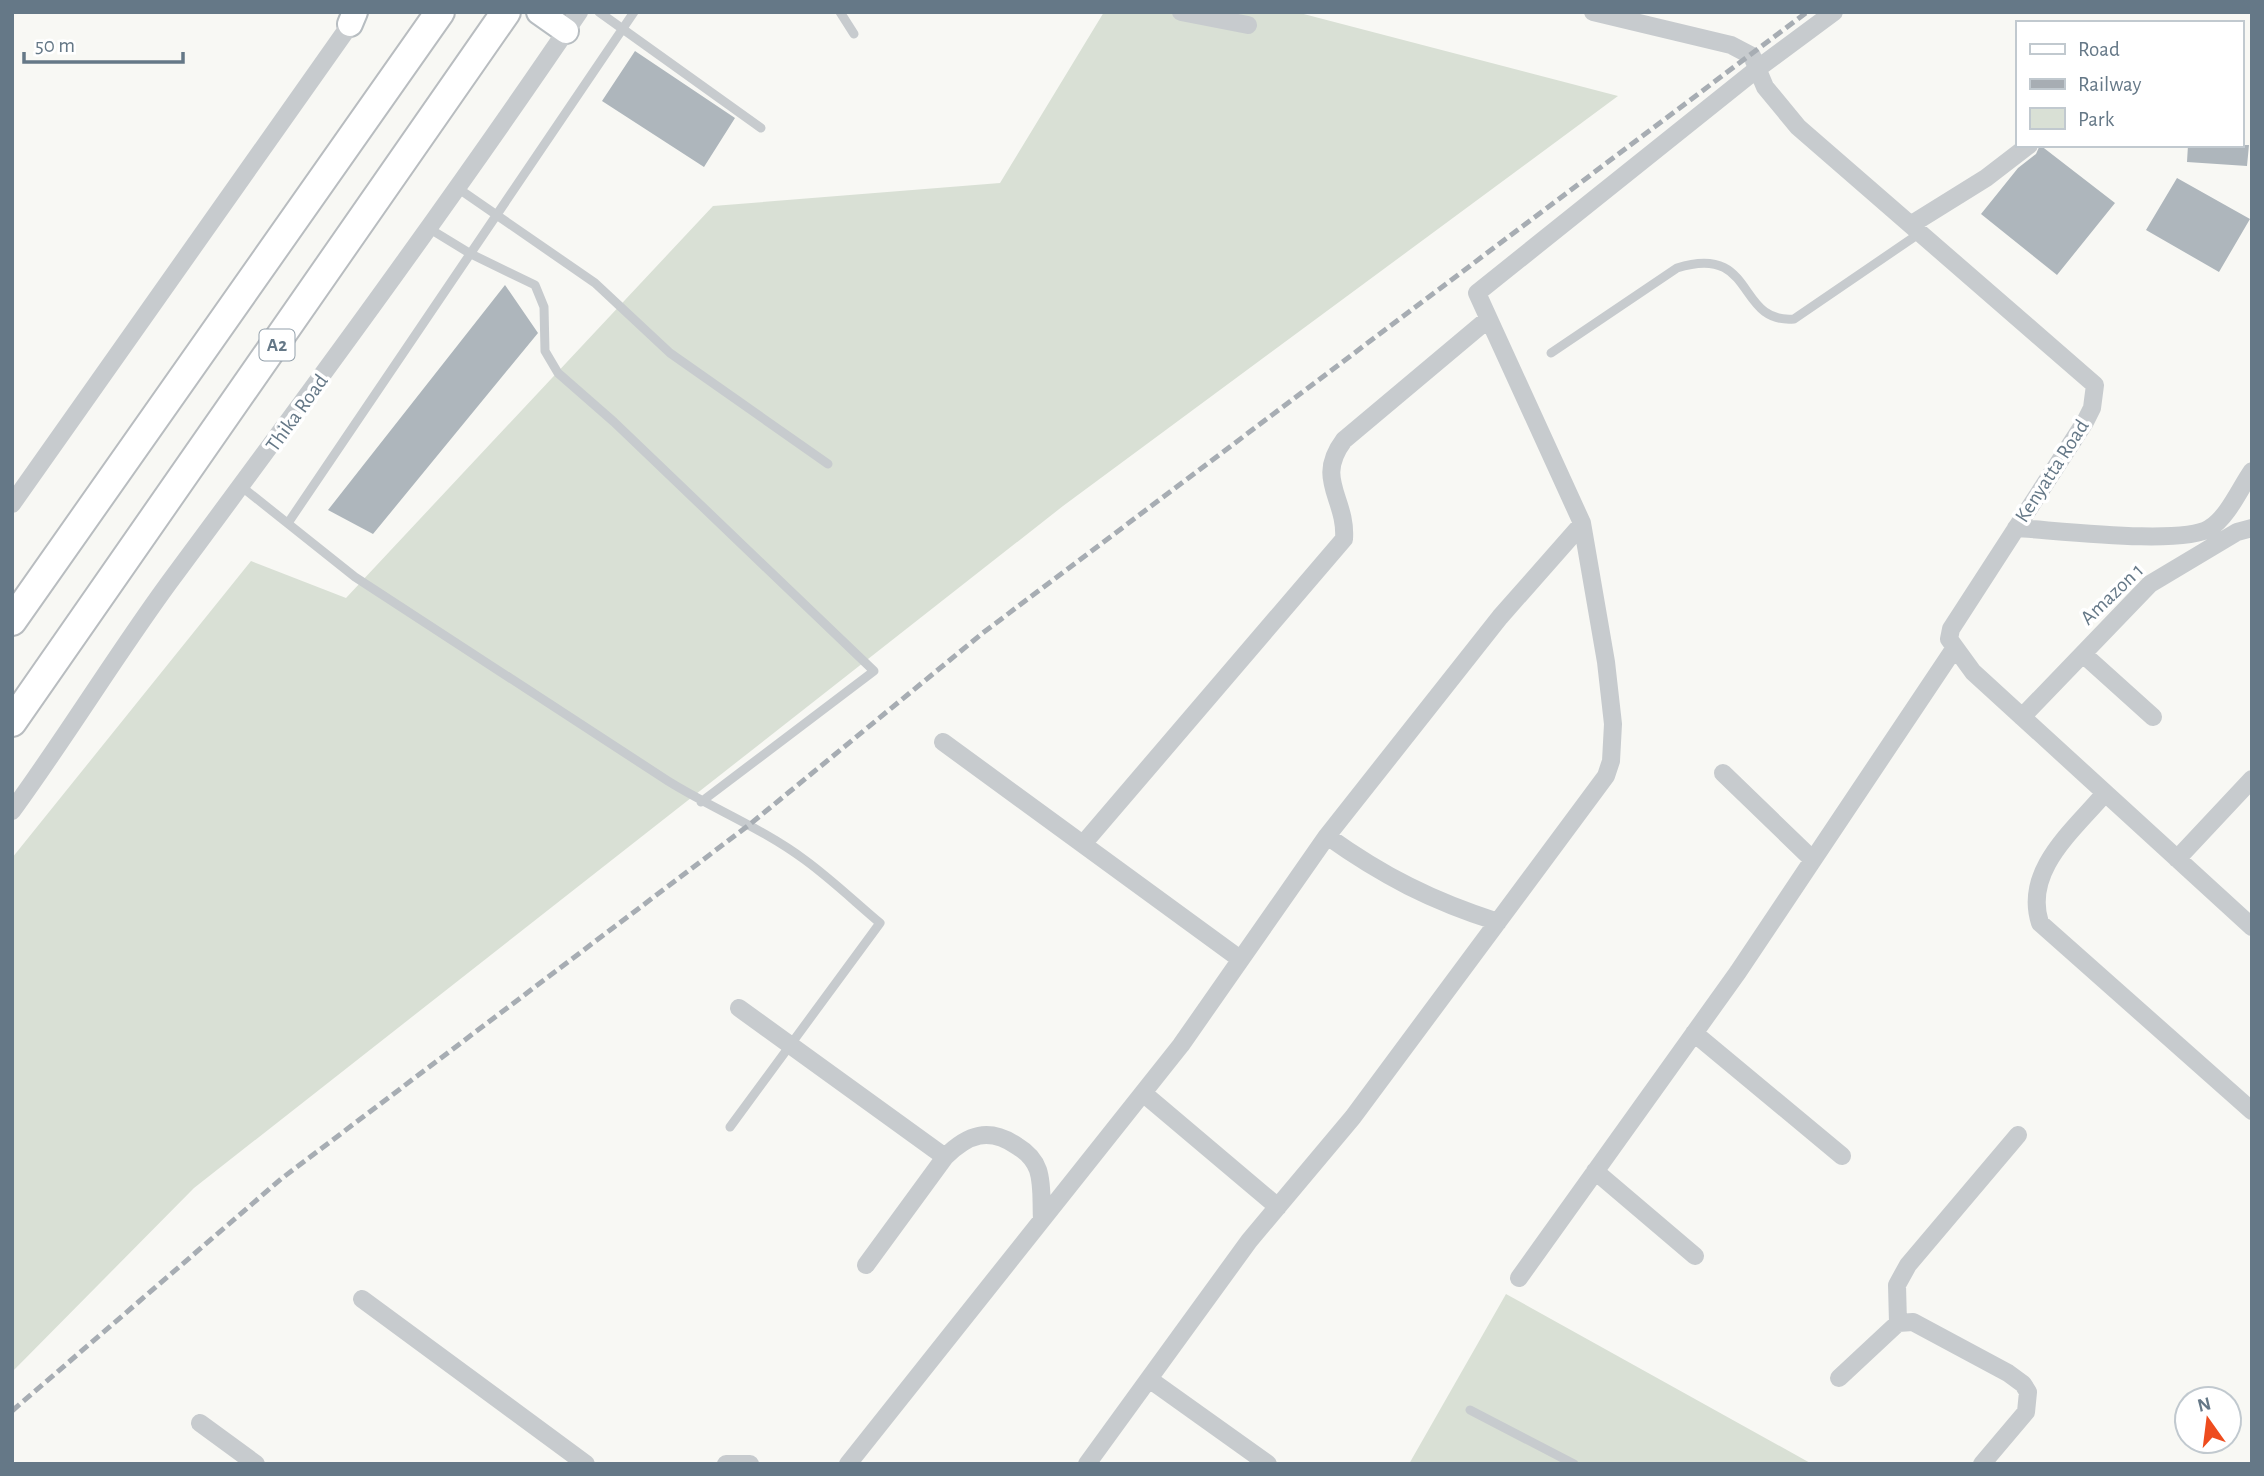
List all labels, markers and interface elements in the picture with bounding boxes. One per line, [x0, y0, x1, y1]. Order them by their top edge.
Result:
scale bar [24, 21, 184, 65]
legend [2016, 21, 2243, 147]
text: 50 m [35, 35, 75, 56]
text: Road [2078, 39, 2120, 60]
text: Railway [2078, 74, 2141, 95]
text: Park [2078, 109, 2115, 130]
road number: A2 [260, 330, 294, 360]
street label: Thika Road [262, 370, 332, 456]
street label: Kenyatta Road [2011, 416, 2093, 526]
street label: Amazon 1 [2077, 559, 2147, 629]
north arrow [2173, 1385, 2243, 1455]
text: N [2196, 1394, 2213, 1416]

